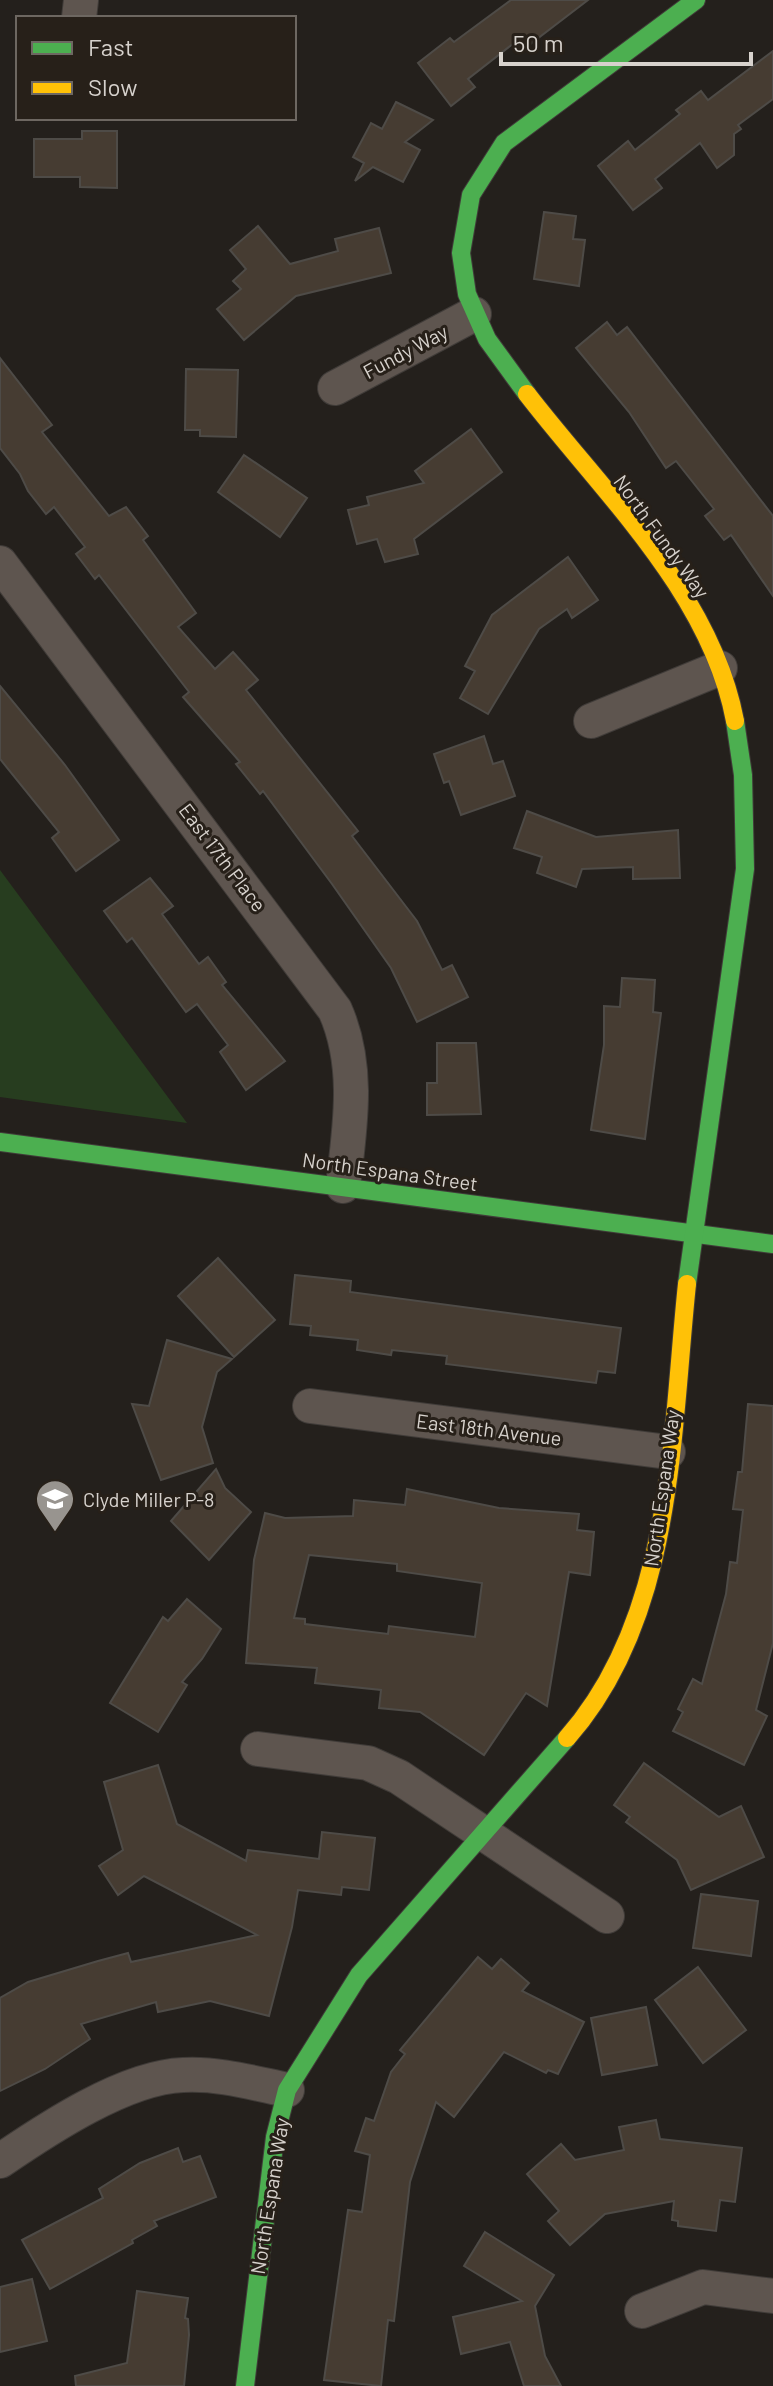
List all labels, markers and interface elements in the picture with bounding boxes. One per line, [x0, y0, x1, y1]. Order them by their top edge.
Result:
legend [16, 16, 296, 120]
scale bar [501, 16, 751, 66]
text: 50 m [513, 28, 564, 57]
text: Fast [88, 32, 133, 61]
text: Slow [88, 72, 137, 101]
street label: Fundy Way [359, 319, 451, 383]
street label: North Fundy Way [609, 470, 715, 602]
street label: East 17th Place [174, 798, 272, 916]
street label: North Espana Street [301, 1147, 479, 1195]
street label: East 18th Avenue [415, 1408, 563, 1450]
street label: North Espana Way [638, 1408, 684, 1568]
school or university icon: Clyde Miller P-8 [34, 1478, 76, 1533]
place label: Clyde Miller P-8 [83, 1487, 215, 1511]
street label: North Espana Way [245, 2116, 293, 2276]

